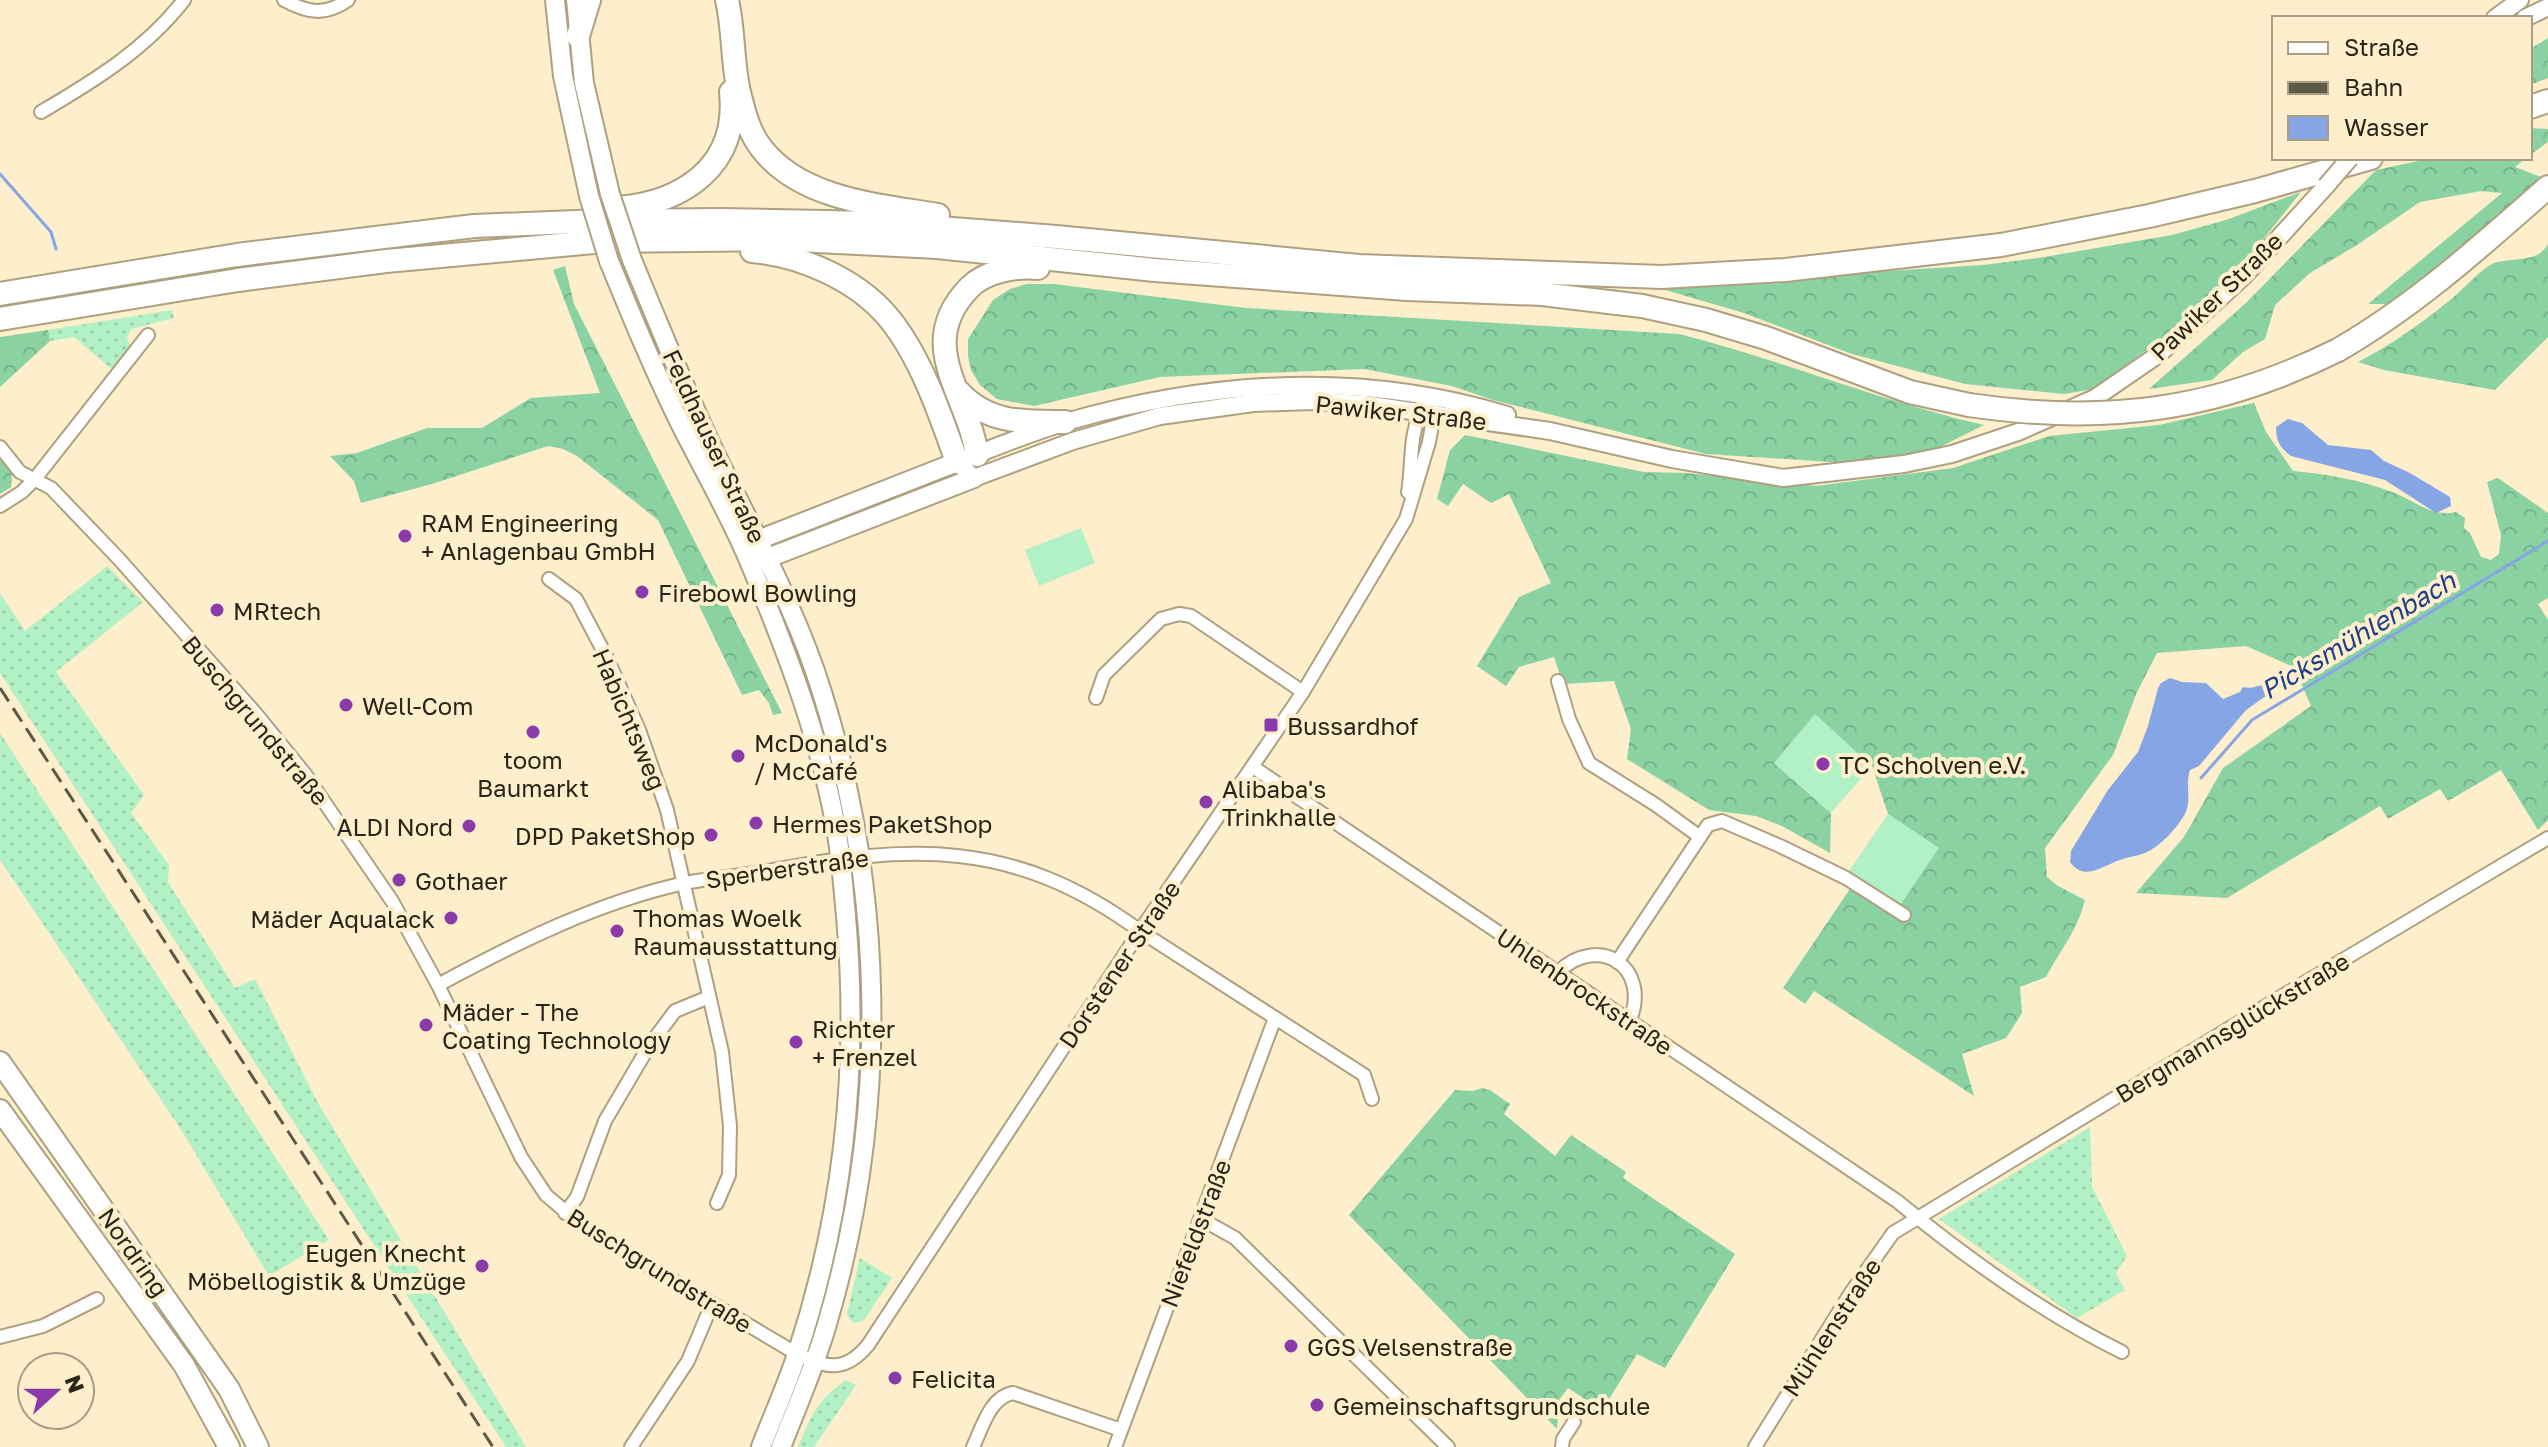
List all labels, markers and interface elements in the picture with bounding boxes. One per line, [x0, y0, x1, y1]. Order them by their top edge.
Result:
legend [2272, 16, 2532, 160]
text: Straße [2344, 32, 2419, 61]
text: Bahn [2344, 72, 2403, 101]
text: Wasser [2344, 112, 2428, 141]
street label: Pawiker Straße [2144, 226, 2288, 366]
street label: Feldhauser Straße [657, 345, 773, 547]
street label: Pawiker Straße [1314, 389, 1488, 435]
place label: RAM Engineering + Anlagenbau GmbH [421, 508, 656, 565]
marker: RAM Engineering + Anlagenbau GmbH [396, 527, 414, 545]
water label: Picksmühlenbach [2255, 564, 2462, 705]
place label: Firebowl Bowling [658, 578, 857, 607]
marker: Firebowl Bowling [633, 583, 651, 601]
place label: MRtech [233, 596, 321, 625]
marker: MRtech [208, 601, 226, 619]
street label: Buschgrundstraße [177, 629, 335, 811]
street label: Habichtsweg [587, 644, 673, 794]
place label: Well-Com [362, 691, 473, 720]
marker: Well-Com [337, 696, 355, 714]
place label: Bussardhof [1287, 711, 1418, 740]
marker: Bussardhof [1262, 716, 1280, 734]
marker: toom Baumarkt [524, 723, 542, 741]
place label: McDonald's / McCafé [754, 728, 887, 785]
place label: toom Baumarkt [477, 745, 589, 802]
marker: McDonald's / McCafé [729, 747, 747, 765]
place label: TC Scholven e.V. [1839, 750, 2027, 779]
marker: TC Scholven e.V. [1814, 755, 1832, 773]
place label: Alibaba's Trinkhalle [1222, 774, 1336, 831]
marker: Alibaba's Trinkhalle [1197, 793, 1215, 811]
place label: Hermes PaketShop [772, 809, 992, 838]
place label: ALDI Nord [336, 812, 453, 841]
marker: Hermes PaketShop [747, 814, 765, 832]
marker: ALDI Nord [460, 817, 478, 835]
place label: DPD PaketShop [515, 821, 695, 850]
marker: DPD PaketShop [702, 826, 720, 844]
street label: Sperberstraße [704, 842, 870, 894]
place label: Gothaer [415, 866, 508, 895]
marker: Gothaer [390, 871, 408, 889]
street label: Dorstener Straße [1052, 875, 1186, 1053]
place label: Thomas Woelk Raumausstattung [633, 903, 838, 960]
place label: Mäder Aqualack [250, 904, 435, 933]
marker: Mäder Aqualack [442, 909, 460, 927]
street label: Uhlenbrockstraße [1491, 921, 1679, 1061]
marker: Thomas Woelk Raumausstattung [608, 922, 626, 940]
street label: Bergmannsglückstraße [2110, 946, 2354, 1108]
place label: Mäder - The Coating Technology [442, 997, 671, 1054]
place label: Richter + Frenzel [812, 1014, 917, 1071]
marker: Mäder - The Coating Technology [417, 1016, 435, 1034]
marker: Richter + Frenzel [787, 1033, 805, 1051]
street label: Niefeldstraße [1154, 1155, 1236, 1311]
street label: Buschgrundstraße [562, 1201, 758, 1339]
street label: Nordring [93, 1202, 175, 1302]
place label: Eugen Knecht Möbellogistik & Umzüge [187, 1238, 466, 1295]
street label: Mühlenstraße [1776, 1252, 1886, 1402]
marker: Eugen Knecht Möbellogistik & Umzüge [473, 1257, 491, 1275]
place label: GGS Velsenstraße [1307, 1332, 1513, 1361]
marker: GGS Velsenstraße [1282, 1337, 1300, 1355]
north arrow [16, 1351, 96, 1431]
place label: Felicita [911, 1364, 996, 1393]
marker: Felicita [886, 1369, 904, 1387]
text: N [60, 1371, 91, 1396]
place label: Gemeinschaftsgrundschule [1333, 1391, 1650, 1420]
marker: Gemeinschaftsgrundschule [1308, 1396, 1326, 1414]

